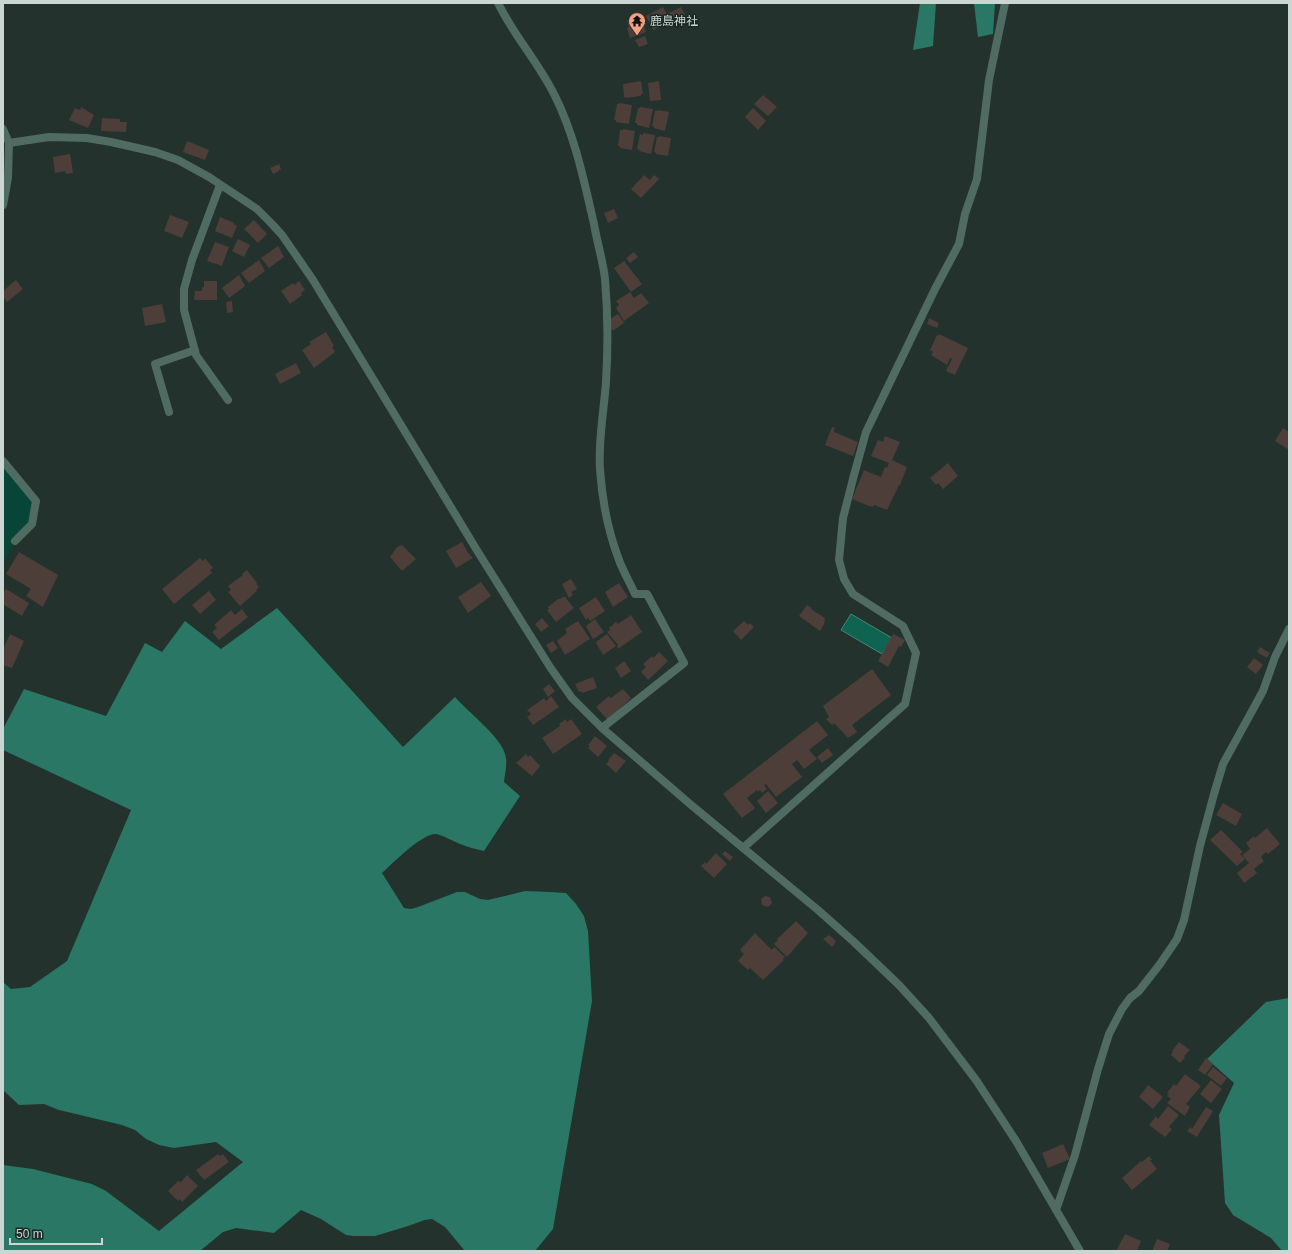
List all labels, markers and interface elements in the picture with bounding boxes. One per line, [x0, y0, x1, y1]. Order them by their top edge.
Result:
temple icon: 鹿島神社 [627, 11, 647, 36]
place label: 鹿島神社 [650, 14, 698, 28]
scale bar [10, 1220, 102, 1246]
text: 50 m [16, 1227, 43, 1241]

